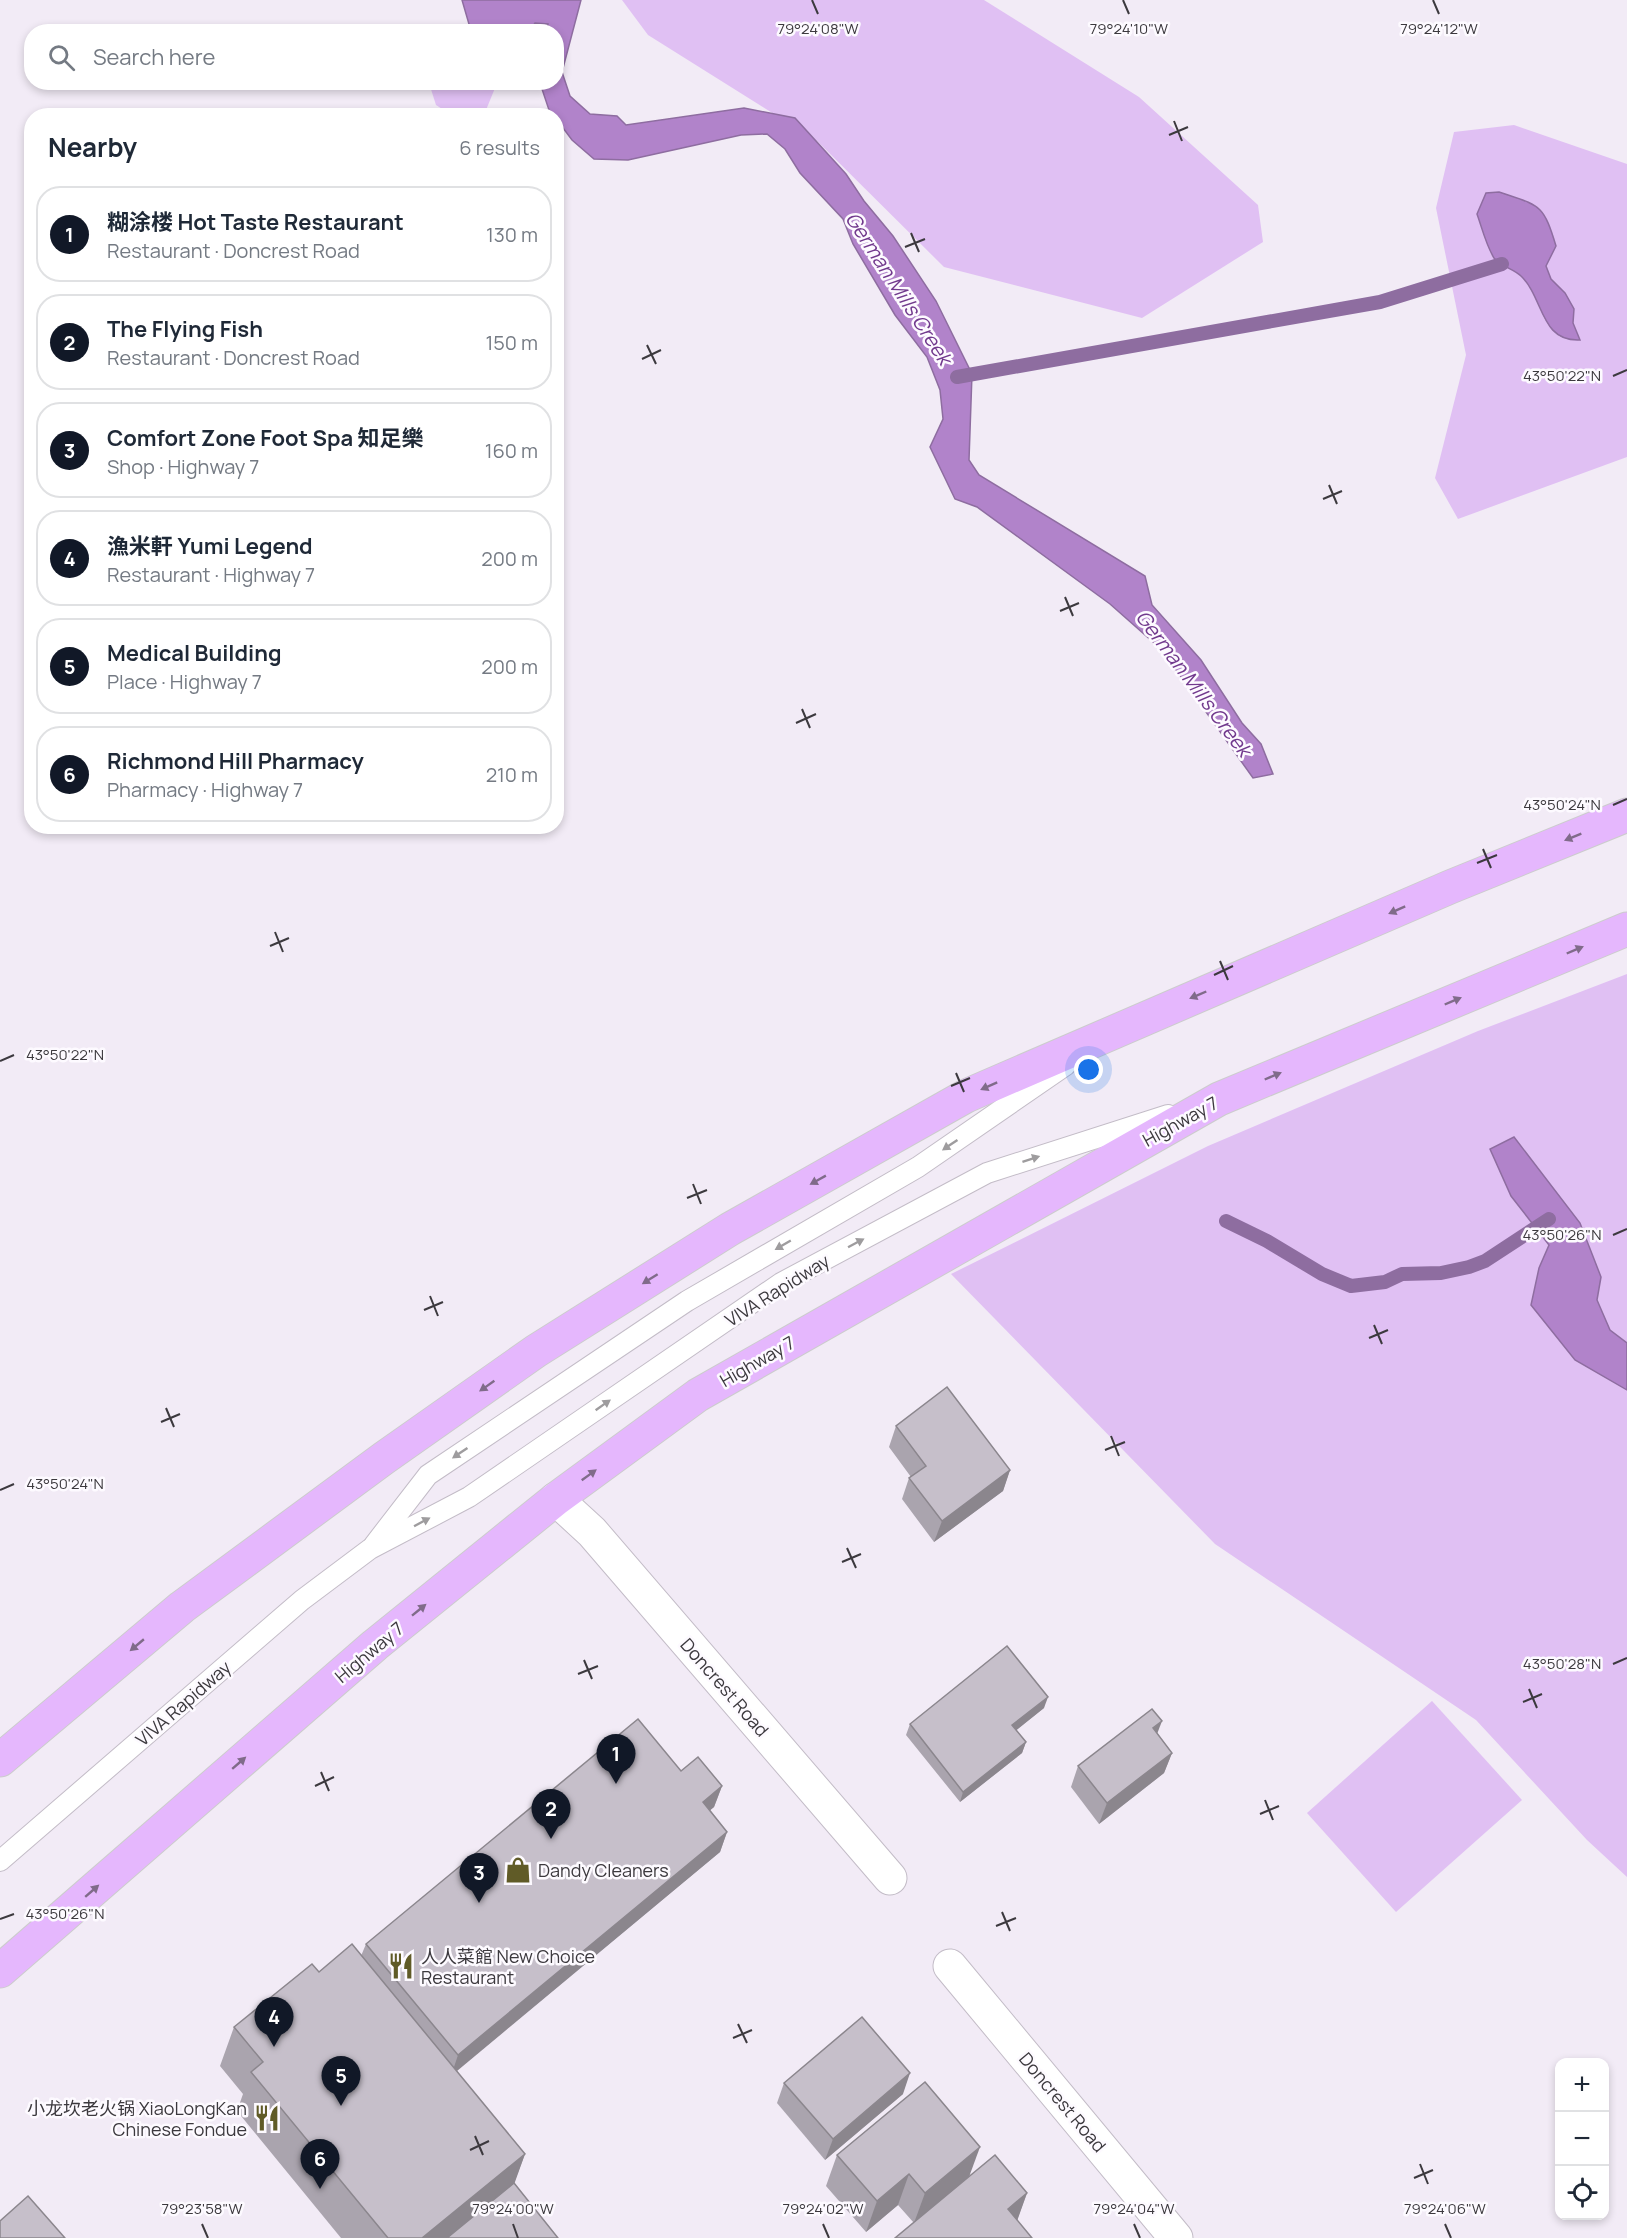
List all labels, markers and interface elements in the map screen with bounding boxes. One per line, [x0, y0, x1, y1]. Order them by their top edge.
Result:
text: 79°24'08"W [777, 18, 859, 39]
text: 79°24'10"W [1090, 18, 1168, 39]
text: 79°24'12"W [1400, 18, 1478, 39]
search box [24, 24, 564, 90]
icon: search [45, 41, 78, 74]
text: Search here [93, 42, 215, 72]
text: Nearby [48, 129, 137, 165]
text: 6 results [459, 134, 540, 161]
water label: German Mills Creek [840, 206, 960, 372]
text: 糊涂楼 Hot Taste Restaurant [107, 207, 404, 237]
text: 1 [65, 221, 74, 248]
text: 130 m [486, 221, 538, 248]
text: Restaurant · Doncrest Road [107, 237, 360, 264]
text: The Flying Fish [107, 314, 263, 344]
text: 2 [64, 329, 75, 356]
text: 150 m [485, 329, 538, 356]
text: Restaurant · Doncrest Road [107, 344, 360, 371]
text: 43°50'22"N [1523, 365, 1601, 386]
text: Comfort Zone Foot Spa 知足樂 [107, 423, 424, 453]
text: 3 [64, 437, 75, 464]
text: 160 m [485, 437, 538, 464]
text: Shop · Highway 7 [107, 453, 259, 480]
text: 漁米軒 Yumi Legend [107, 531, 313, 561]
text: 4 [63, 545, 76, 572]
text: 200 m [481, 545, 538, 572]
text: Restaurant · Highway 7 [107, 561, 315, 588]
water label: German Mills Creek [1130, 604, 1260, 764]
text: Medical Building [107, 638, 282, 668]
text: 5 [64, 653, 75, 680]
text: 200 m [481, 653, 538, 680]
text: Place · Highway 7 [107, 668, 262, 695]
text: Richmond Hill Pharmacy [107, 746, 364, 776]
text: 6 [63, 761, 76, 788]
text: 210 m [486, 761, 538, 788]
text: Pharmacy · Highway 7 [107, 776, 303, 803]
text: 43°50'24"N [1523, 794, 1601, 815]
one-way arrow [1564, 833, 1582, 842]
one-way arrow [1387, 905, 1405, 915]
one-way arrow [1567, 945, 1585, 955]
one-way arrow [1189, 990, 1207, 1000]
one-way arrow [1444, 996, 1462, 1006]
text: 43°50'22"N [26, 1044, 104, 1065]
your location [1074, 1055, 1103, 1084]
one-way arrow [1264, 1071, 1282, 1081]
one-way arrow [979, 1081, 997, 1091]
street label: Highway 7 [1138, 1090, 1222, 1152]
one-way arrow [942, 1139, 958, 1151]
one-way arrow [1022, 1154, 1040, 1163]
one-way arrow [809, 1174, 826, 1184]
text: 43°50'26"N [1523, 1224, 1601, 1245]
one-way arrow [847, 1238, 864, 1248]
one-way arrow [775, 1240, 791, 1251]
street label: VIVA Rapidway [720, 1248, 834, 1332]
one-way arrow [642, 1274, 658, 1285]
street label: Highway 7 [715, 1330, 799, 1392]
one-way arrow [479, 1380, 495, 1391]
one-way arrow [595, 1399, 611, 1411]
one-way arrow [452, 1447, 468, 1458]
one-way arrow [580, 1469, 596, 1481]
text: 43°50'24"N [26, 1473, 104, 1494]
one-way arrow [414, 1517, 431, 1527]
one-way arrow [411, 1603, 427, 1616]
street label: Highway 7 [330, 1616, 408, 1688]
street label: Doncrest Road [676, 1633, 774, 1741]
one-way arrow [129, 1638, 145, 1651]
text: 43°50'28"N [1523, 1653, 1601, 1674]
street label: VIVA Rapidway [130, 1655, 236, 1751]
pin: 1 [596, 1734, 636, 1784]
one-way arrow [231, 1757, 246, 1770]
pin: 2 [532, 1790, 570, 1839]
pin: 3 [460, 1854, 498, 1903]
shop icon: Dandy Cleaners [503, 1855, 533, 1885]
place label: Dandy Cleaners [538, 1858, 669, 1882]
one-way arrow [84, 1885, 99, 1898]
text: 43°50'26"N [26, 1903, 104, 1924]
place label: 人人菜館 New Choice Restaurant [421, 1944, 595, 1989]
restaurant icon: 人人菜館 New Choice Restaurant [386, 1951, 416, 1981]
pin: 4 [254, 1998, 294, 2047]
street label: Doncrest Road [1014, 2047, 1112, 2157]
pin: 5 [322, 2056, 360, 2106]
map controls [1555, 2058, 1609, 2220]
button: + [1555, 2058, 1609, 2112]
place label: 小龙坎老火锅 XiaoLongKan Chinese Fondue [27, 2096, 247, 2141]
restaurant icon: 小龙坎老火锅 XiaoLongKan Chinese Fondue [252, 2103, 282, 2133]
button: − [1555, 2112, 1609, 2166]
pin: 6 [300, 2140, 340, 2189]
button: locate [1555, 2166, 1609, 2220]
text: 79°23'58"W [162, 2198, 242, 2219]
text: 79°24'00"W [472, 2198, 554, 2219]
text: 79°24'02"W [782, 2198, 864, 2219]
text: 79°24'04"W [1094, 2198, 1174, 2219]
text: 79°24'06"W [1404, 2198, 1486, 2219]

